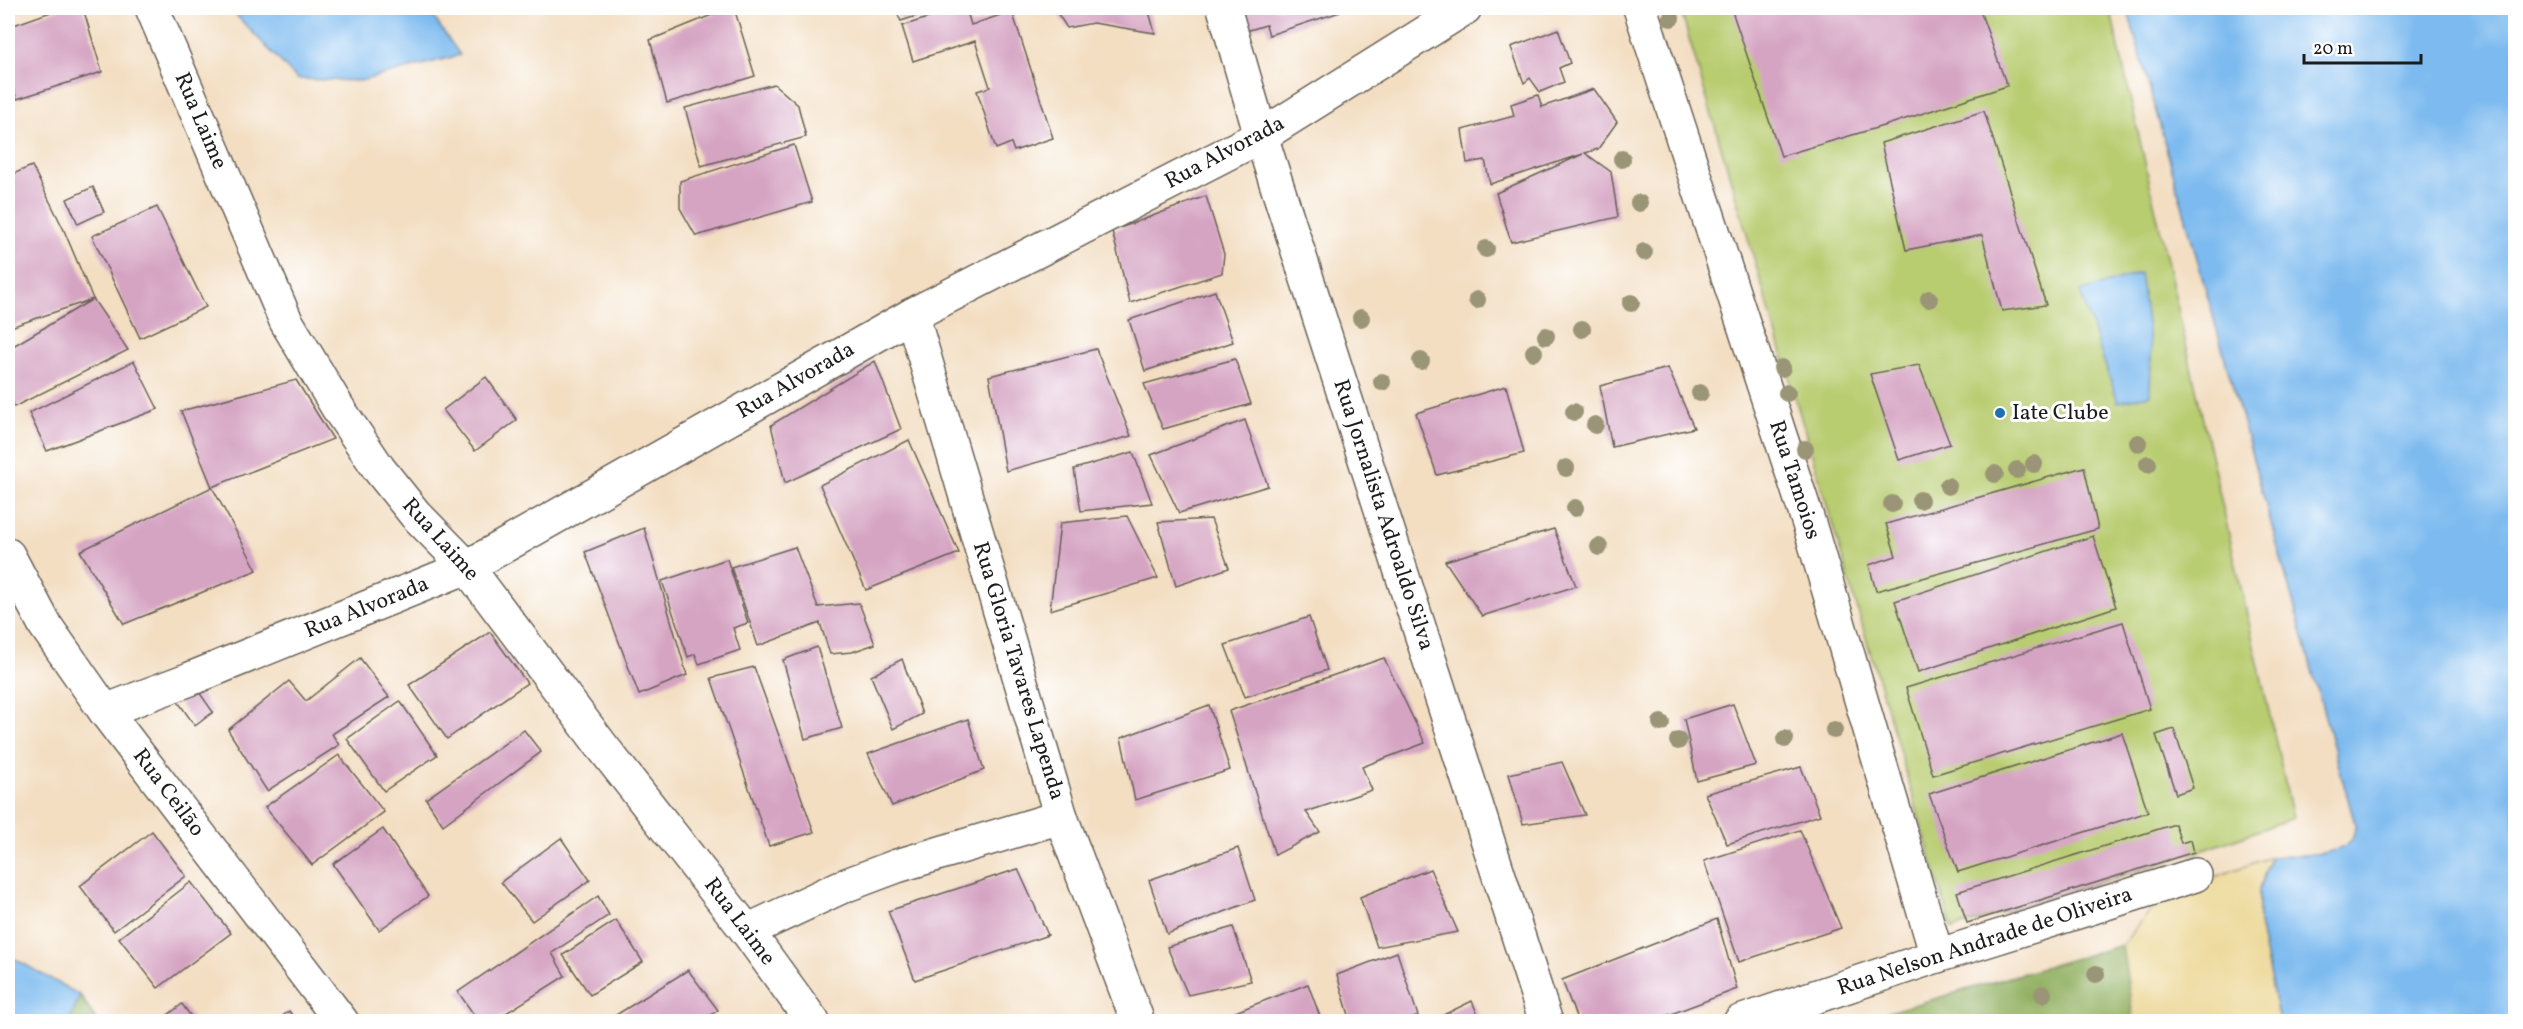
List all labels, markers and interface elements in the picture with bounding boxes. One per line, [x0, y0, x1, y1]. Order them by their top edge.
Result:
scale bar [2304, 27, 2421, 65]
text: 20 m [2313, 37, 2353, 62]
street label: Rua Laime [166, 68, 234, 174]
street label: Rua Alvorada [1160, 108, 1290, 198]
street label: Rua Alvorada [731, 335, 861, 427]
street label: Rua Jornalista Adroaldo Silva [1325, 376, 1441, 654]
place label: Iate Clube [2012, 398, 2109, 429]
marker: Iate Clube [1993, 406, 2007, 420]
street label: Rua Tamoios [1760, 416, 1828, 544]
street label: Rua Laime [394, 492, 486, 588]
street label: Rua Gloria Tavares Lapenda [964, 538, 1072, 804]
street label: Rua Alvorada [300, 569, 434, 647]
street label: Rua Ceilão [124, 742, 212, 844]
street label: Rua Laime [696, 872, 782, 972]
street label: Rua Nelson Andrade de Oliveira [1834, 880, 2136, 1004]

